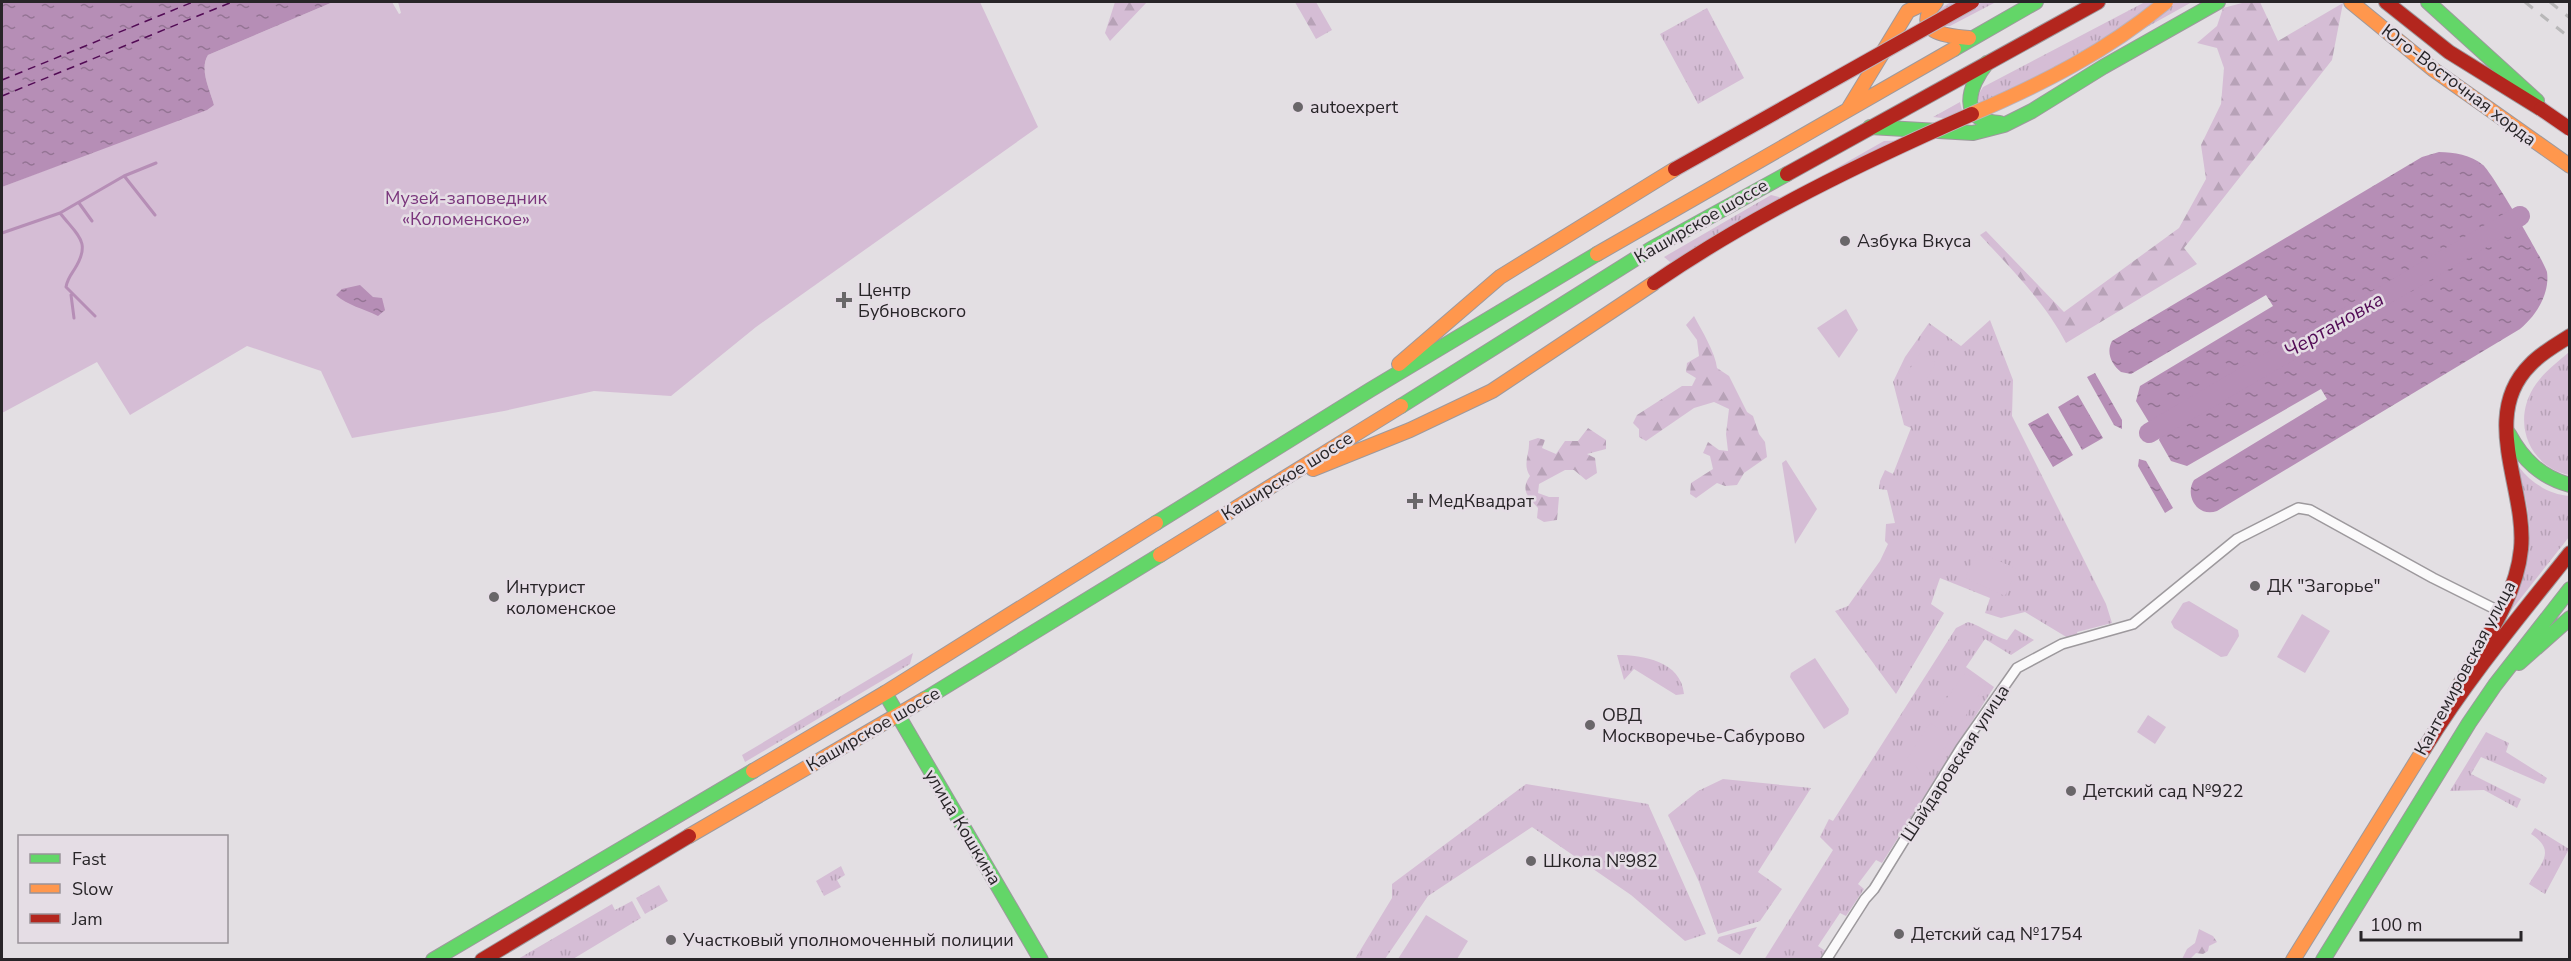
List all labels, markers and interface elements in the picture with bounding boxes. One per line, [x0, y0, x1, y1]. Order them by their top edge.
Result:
street label: Юго-Восточная хорда [2377, 19, 2541, 151]
place label: autoexpert [1310, 95, 1399, 119]
marker: autoexpert [1291, 100, 1305, 114]
street label: Каширское шоссе [1630, 173, 1772, 269]
park label: Музей-заповедник «Коломенское» [385, 186, 547, 231]
place label: Азбука Вкуса [1857, 229, 1972, 253]
marker: Азбука Вкуса [1838, 234, 1852, 248]
place label: Центр Бубновского [858, 278, 966, 323]
water label: Чертановка [2279, 286, 2389, 364]
marker: Центр Бубновского [835, 291, 853, 309]
street label: Каширское шоссе [1217, 426, 1357, 526]
place label: МедКвадрат [1428, 489, 1534, 513]
marker: МедКвадрат [1406, 492, 1424, 510]
place label: ДК "Загорье" [2267, 574, 2381, 598]
place label: Интурист коломенское [506, 575, 616, 620]
street label: Кантемировская улица [2409, 576, 2521, 760]
marker: ДК "Загорье" [2248, 579, 2262, 593]
marker: Интурист коломенское [487, 590, 501, 604]
street label: Шайдаровская улица [1895, 680, 2015, 846]
street label: Каширское шоссе [802, 681, 944, 777]
place label: ОВД Москворечье-Сабурово [1602, 703, 1805, 748]
marker: ОВД Москворечье-Сабурово [1583, 718, 1597, 732]
street label: улица Кошкина [919, 765, 1007, 889]
place label: Детский сад №922 [2083, 779, 2244, 803]
marker: Детский сад №922 [2064, 784, 2078, 798]
legend [18, 835, 228, 943]
text: Fast [72, 847, 107, 871]
place label: Школа №982 [1543, 849, 1658, 873]
marker: Школа №982 [1524, 854, 1538, 868]
text: Slow [72, 877, 113, 901]
scale bar [2361, 904, 2522, 942]
text: Jam [71, 907, 103, 931]
text: 100 m [2370, 913, 2422, 937]
place label: Детский сад №1754 [1911, 922, 2083, 946]
marker: Детский сад №1754 [1892, 927, 1906, 941]
place label: Участковый уполномоченный полиции [682, 928, 1014, 952]
marker: Участковый уполномоченный полиции [664, 933, 678, 947]

